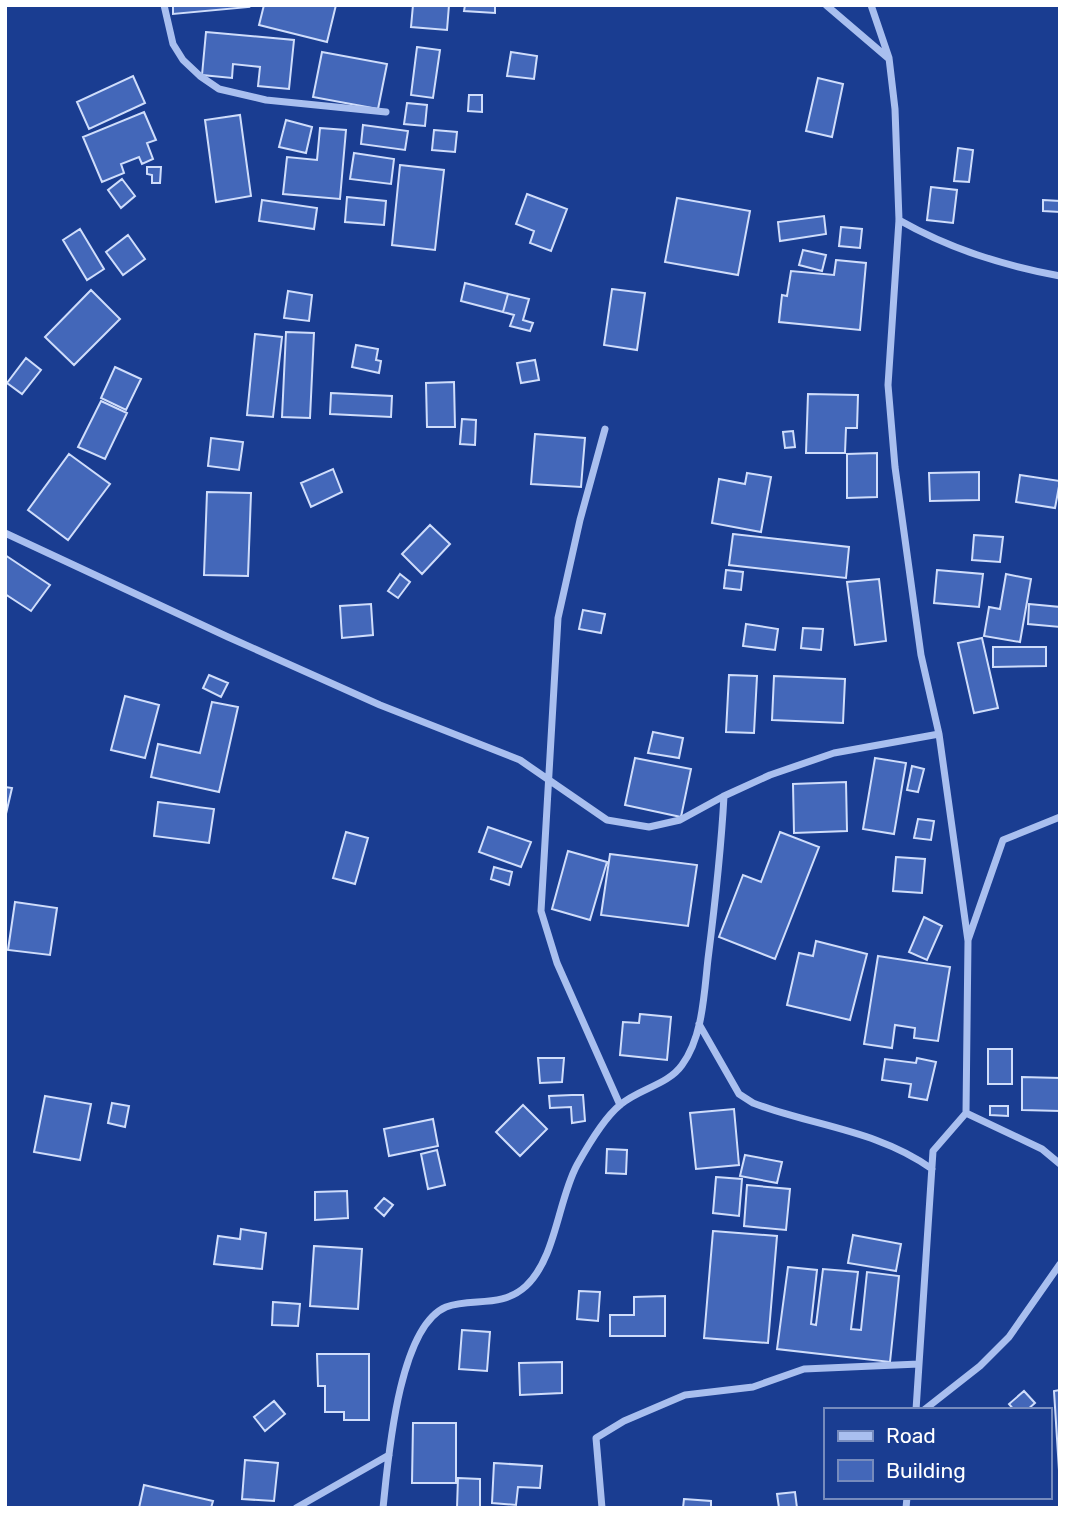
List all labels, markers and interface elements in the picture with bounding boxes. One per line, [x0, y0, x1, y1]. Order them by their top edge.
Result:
legend [824, 1408, 1051, 1499]
text: Road [886, 1423, 936, 1448]
text: Building [886, 1458, 966, 1483]

